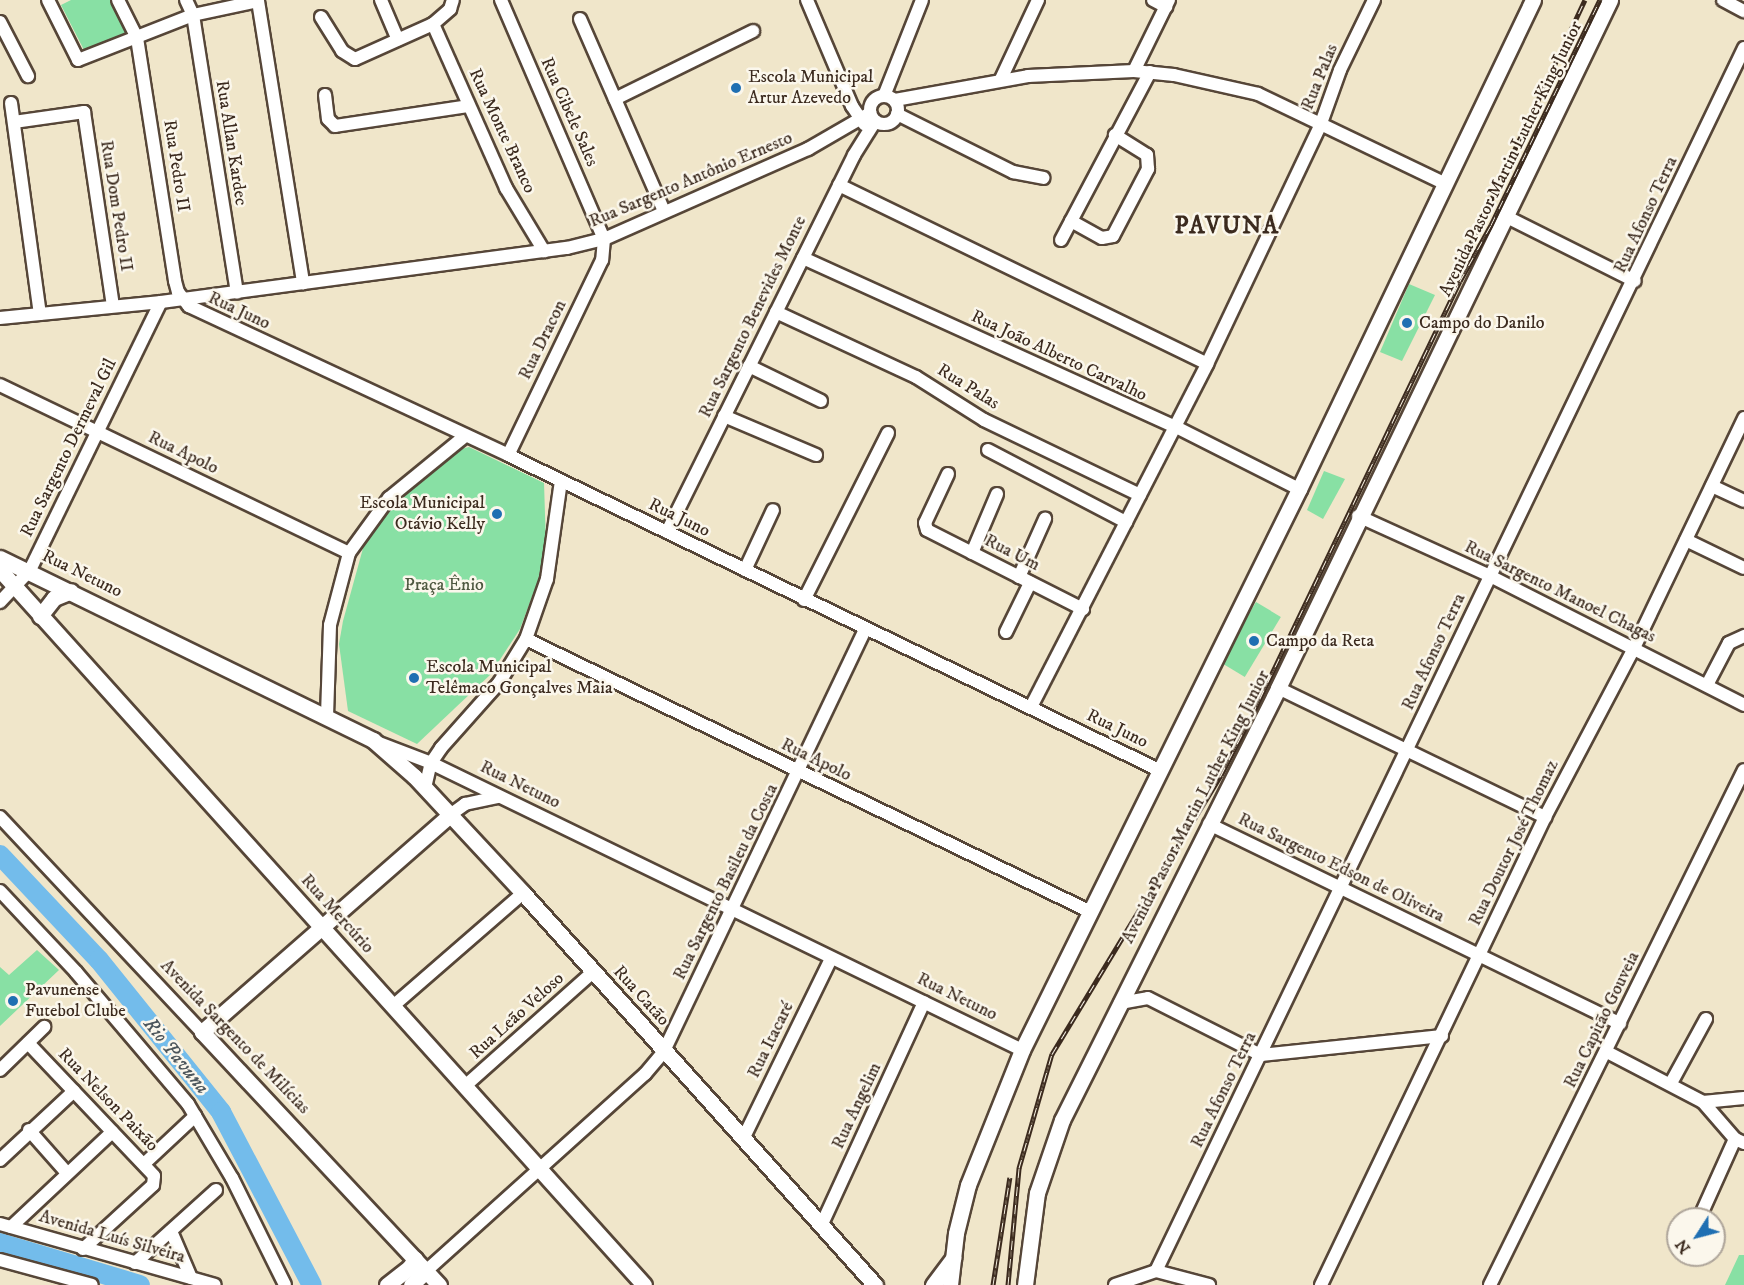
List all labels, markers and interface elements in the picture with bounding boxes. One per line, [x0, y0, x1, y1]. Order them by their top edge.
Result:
street label: Avenida Pastor Martin Luther King Junior [1435, 18, 1587, 300]
street label: Rua Palas [1297, 41, 1343, 113]
street label: Rua Cibele Sales [535, 54, 603, 170]
street label: Rua Monte Branco [464, 65, 540, 197]
place label: Escola Municipal Artur Azevedo [748, 67, 873, 110]
street label: Rua Allan Kardec [210, 79, 252, 207]
marker: Escola Municipal Artur Azevedo [729, 81, 743, 95]
street label: Rua Pedro II [158, 118, 194, 214]
street label: Rua Sargento Antônio Ernesto [586, 127, 796, 233]
street label: Rua Dom Pedro II [95, 139, 137, 273]
street label: Rua Afonso Terra [1610, 153, 1682, 277]
street label: Rua Sargento Benevides Monte [695, 213, 811, 421]
district label: PAVUNA [1174, 213, 1280, 241]
street label: Rua Juno [205, 287, 273, 335]
street label: Rua Dracon [514, 297, 572, 383]
street label: Rua João Alberto Carvalho [968, 306, 1150, 406]
place label: Campo do Danilo [1419, 312, 1545, 334]
marker: Campo do Danilo [1400, 316, 1414, 330]
street label: Rua Sargento Dermeval Gil [16, 355, 122, 541]
street label: Rua Palas [933, 359, 1003, 415]
street label: Rua Apolo [144, 427, 222, 479]
place label: Escola Municipal Otávio Kelly [360, 493, 485, 536]
street label: Rua Juno [645, 494, 713, 542]
marker: Escola Municipal Otávio Kelly [490, 507, 504, 521]
street label: Rua Um [981, 530, 1043, 576]
street label: Rua Sargento Manoel Chagas [1461, 536, 1659, 648]
street label: Rua Netuno [38, 545, 126, 603]
park label: Praça Ênio [404, 574, 484, 596]
street label: Rua Afonso Terra [1398, 590, 1470, 714]
place label: Campo da Reta [1266, 630, 1374, 652]
marker: Campo da Reta [1247, 634, 1261, 648]
place label: Escola Municipal Telêmaco Gonçalves Maia [426, 657, 613, 700]
street label: Avenida Pastor Martin Luther King Junior [1117, 667, 1275, 947]
marker: Escola Municipal Telêmaco Gonçalves Maia [407, 671, 421, 685]
street label: Rua Juno [1083, 705, 1151, 753]
street label: Rua Apolo [777, 734, 855, 786]
street label: Rua Netuno [476, 756, 564, 814]
street label: Rua Doutor José Thomaz [1464, 757, 1564, 929]
street label: Rua Sargento Basileu da Costa [669, 780, 783, 984]
street label: Rua Sargento Edson de Oliveira [1234, 809, 1448, 927]
street label: Rua Mercúrio [296, 870, 378, 958]
street label: Rua Capitão Gouveia [1560, 948, 1644, 1092]
street label: Avenida Sargento de Milícias [156, 955, 314, 1119]
street label: Rua Catão [608, 961, 674, 1031]
street label: Rua Leão Veloso [465, 968, 569, 1064]
street label: Rua Netuno [913, 968, 1001, 1026]
place label: Pavunense Futebol Clube [25, 980, 126, 1022]
marker: Pavunense Futebol Clube [6, 994, 20, 1008]
street label: Rua Itacaré [743, 998, 799, 1082]
water label: Rio Pavuna [138, 1013, 214, 1099]
street label: Rua Afonso Terra [1187, 1028, 1261, 1152]
street label: Rua Nelson Paixão [53, 1044, 163, 1156]
street label: Rua Angelim [828, 1059, 886, 1153]
street label: Avenida Luís Silveira [37, 1206, 187, 1268]
north arrow [1666, 1207, 1726, 1267]
text: N [1671, 1235, 1695, 1258]

